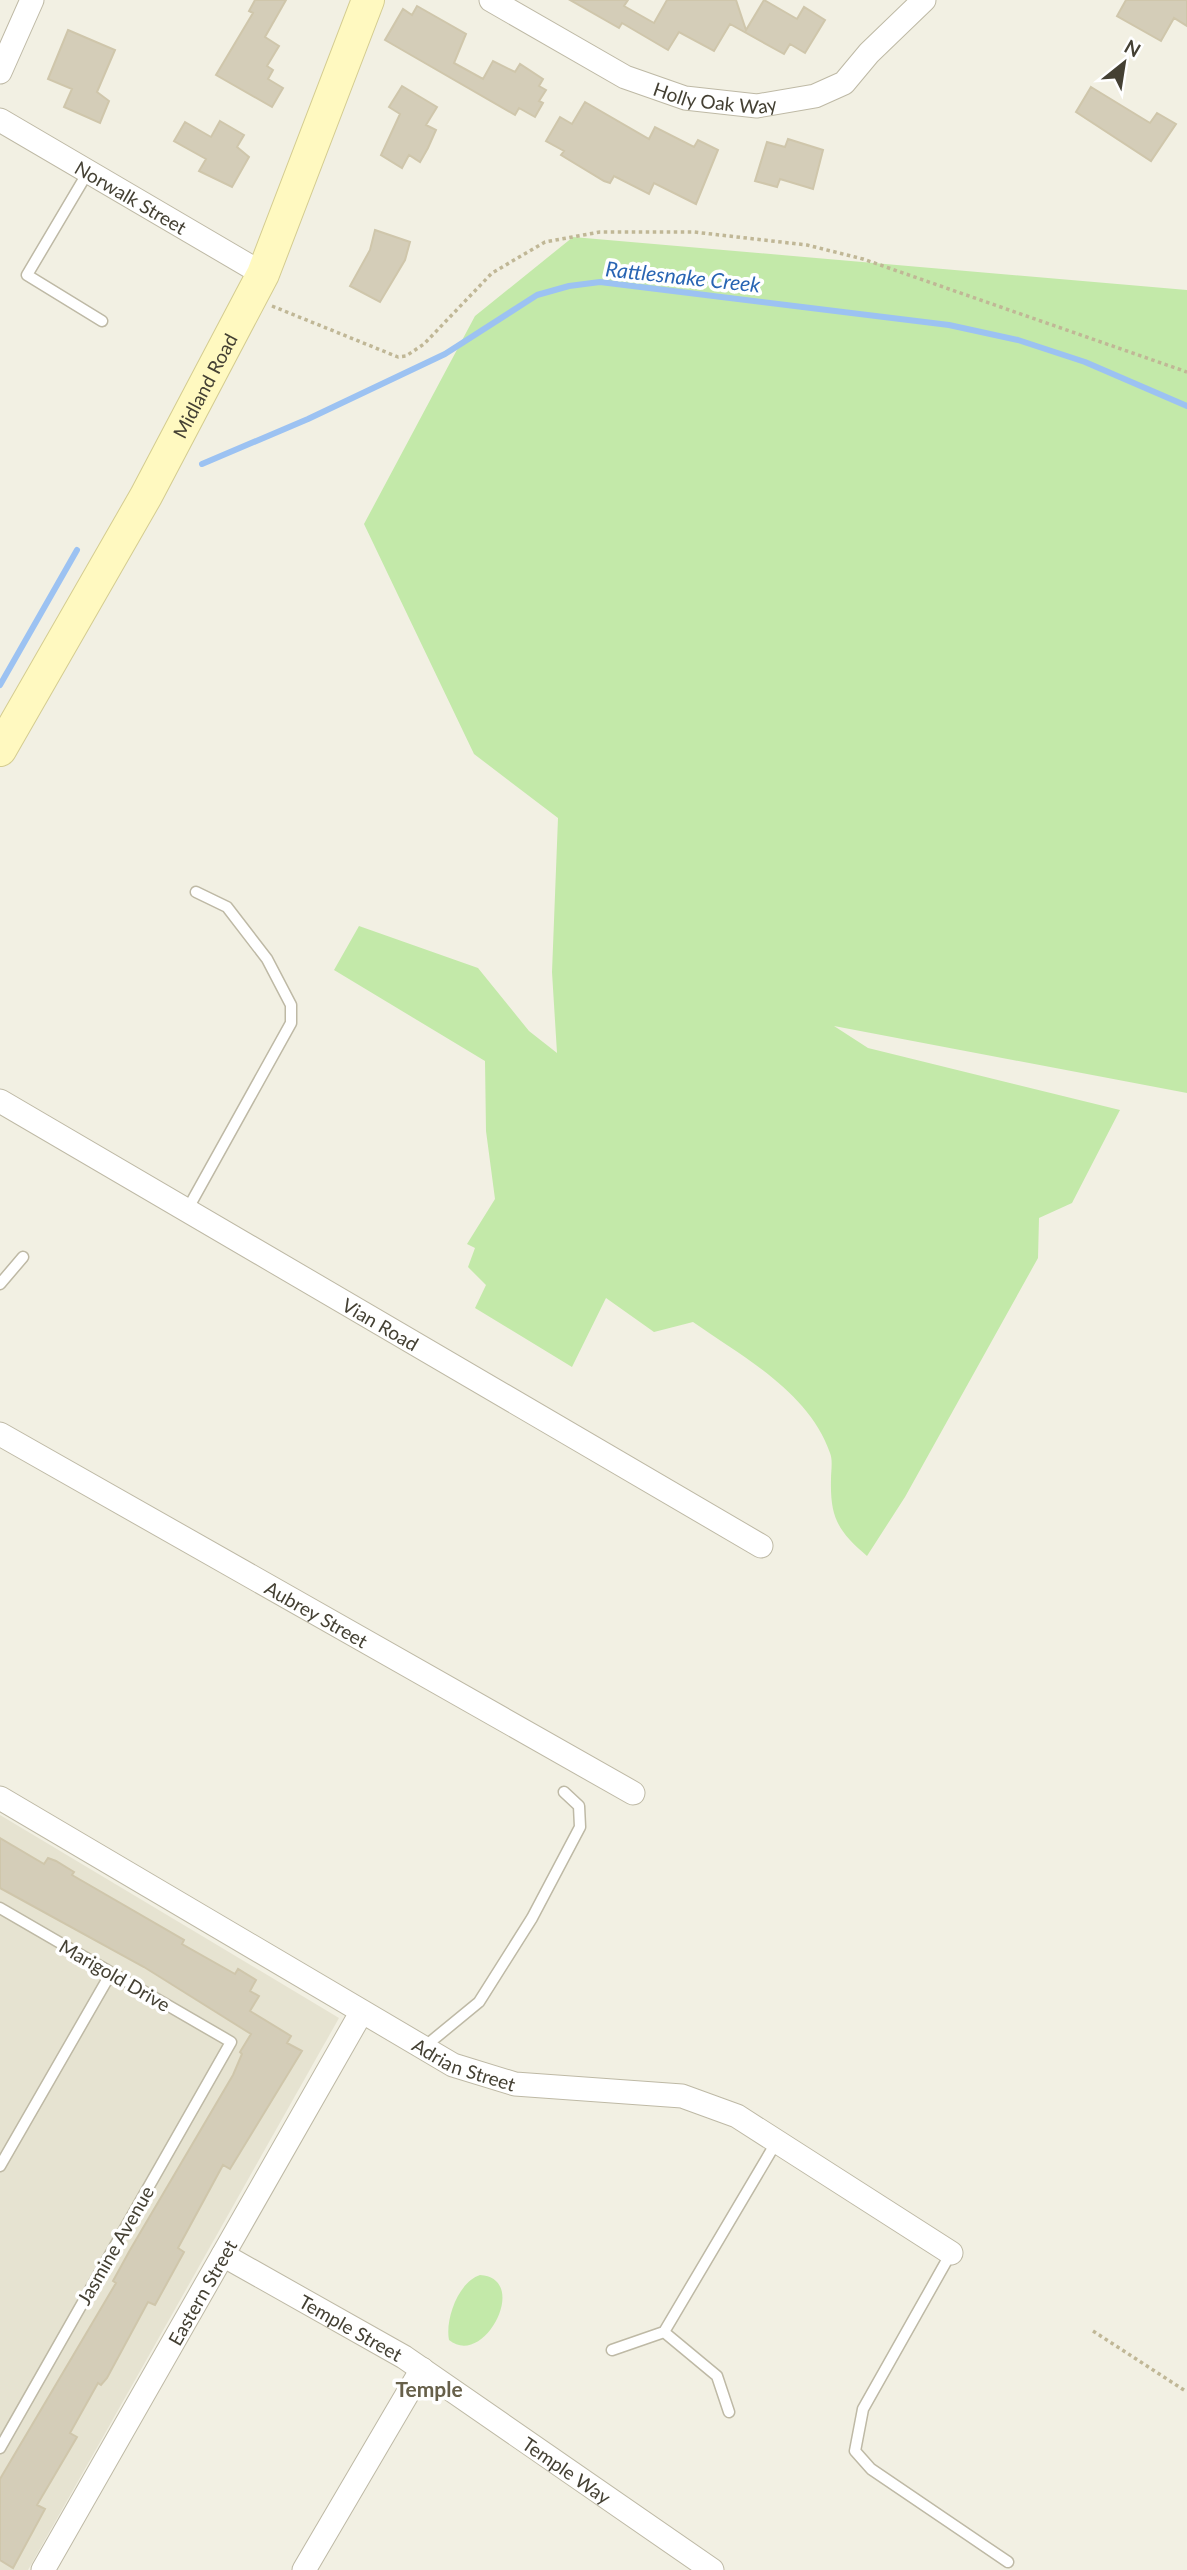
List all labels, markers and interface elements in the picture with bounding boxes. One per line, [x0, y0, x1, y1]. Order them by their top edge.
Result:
north arrow [1089, 28, 1159, 98]
text: N [1121, 34, 1145, 61]
street label: Holly Oak Way [651, 76, 779, 118]
street label: Norwalk Street [71, 155, 191, 238]
water label: Rattlesnake Creek [604, 255, 763, 297]
street label: Midland Road [167, 329, 241, 442]
street label: Vian Road [338, 1292, 423, 1355]
street label: Aubrey Street [261, 1575, 372, 1652]
street label: Marigold Drive [56, 1934, 174, 2016]
street label: Adrian Street [409, 2032, 519, 2095]
street label: Jasmine Avenue [72, 2182, 158, 2308]
street label: Eastern Street [162, 2235, 241, 2349]
street label: Temple Street [295, 2289, 407, 2365]
district label: Temple [395, 2376, 463, 2401]
street label: Temple Way [519, 2431, 616, 2508]

